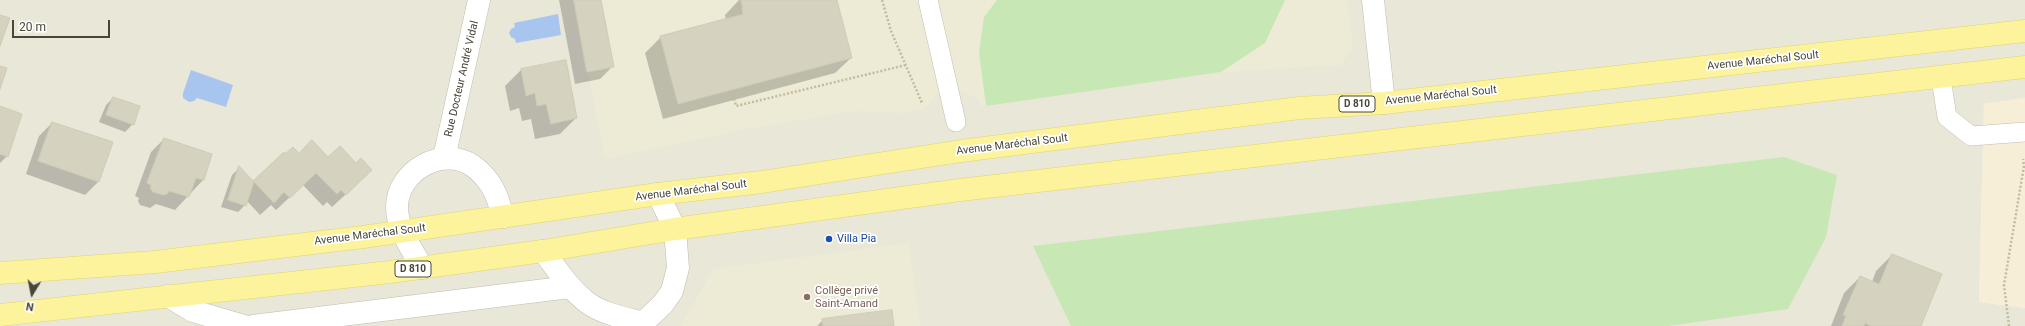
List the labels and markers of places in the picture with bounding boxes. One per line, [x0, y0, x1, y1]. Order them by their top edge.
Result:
place label: Villa Pia [837, 232, 876, 246]
marker: Villa Pia [824, 234, 834, 244]
place label: Collège privé Saint-Amand [815, 284, 878, 310]
marker: Collège privé Saint-Amand [802, 292, 812, 302]

